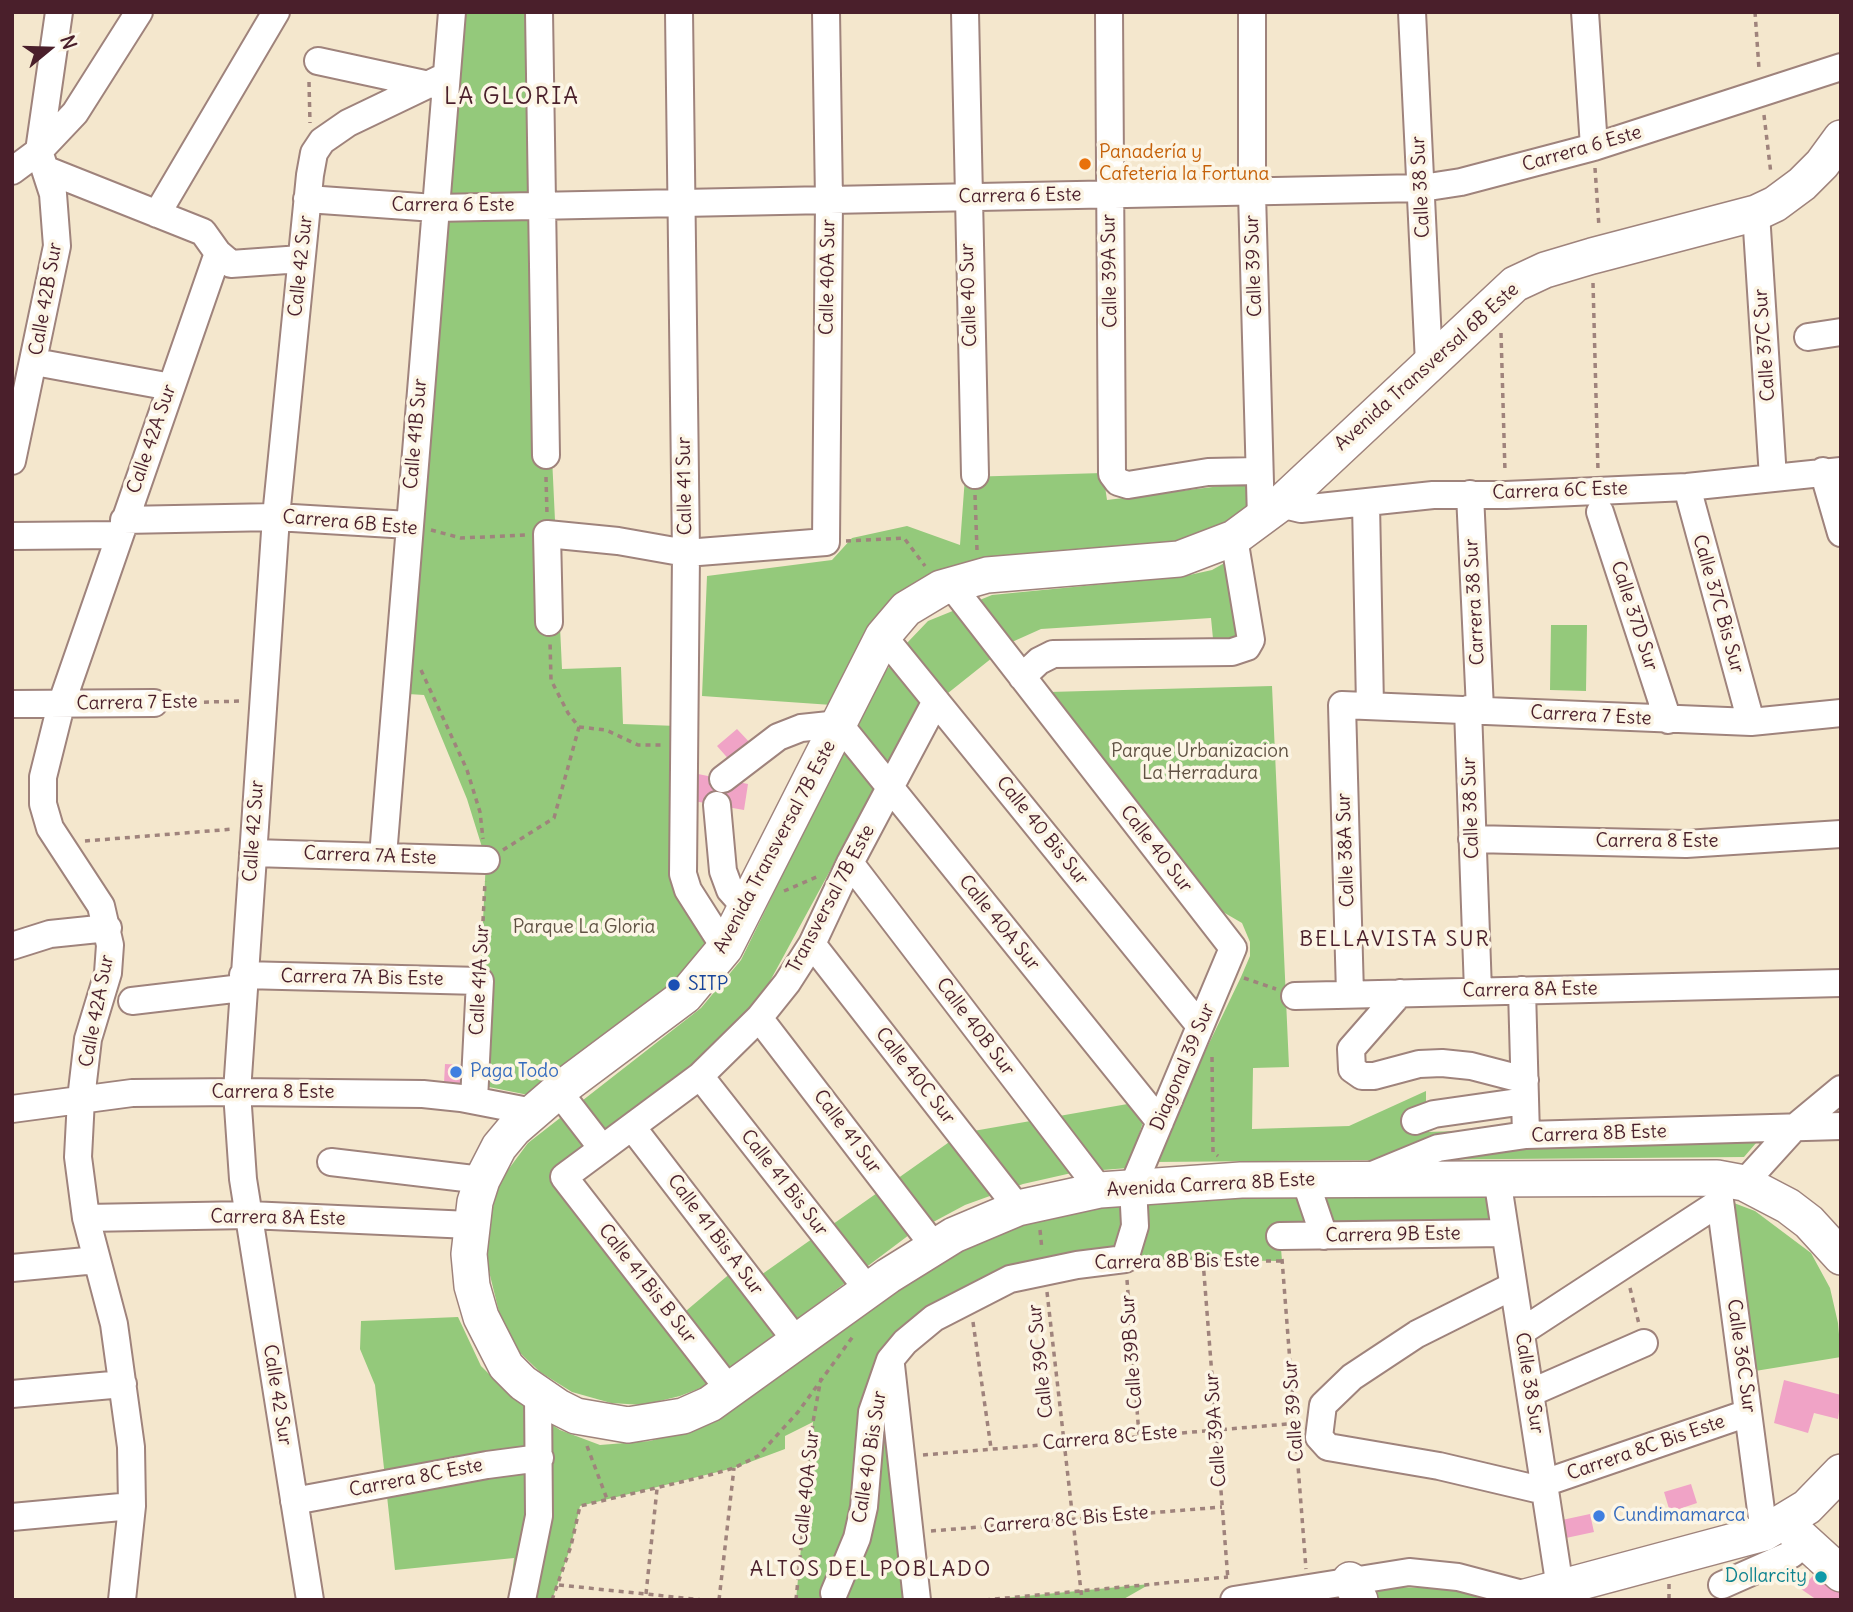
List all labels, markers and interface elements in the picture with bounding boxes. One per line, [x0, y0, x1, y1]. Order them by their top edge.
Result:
north arrow [14, 14, 84, 84]
text: N [55, 32, 82, 52]
district label: LA GLORIA [445, 83, 579, 111]
street label: Carrera 6 Este [1520, 121, 1644, 177]
street label: Calle 38 Sur [1407, 135, 1435, 239]
place label: Panadería y Cafeteria la Fortuna [1099, 142, 1269, 186]
marker: Panadería y Cafeteria la Fortuna [1077, 156, 1093, 172]
street label: Carrera 6 Este [958, 184, 1082, 208]
street label: Carrera 6 Este [391, 195, 515, 217]
street label: Calle 42 Sur [284, 214, 318, 318]
street label: Calle 39A Sur [1098, 214, 1122, 328]
street label: Calle 39 Sur [1241, 215, 1267, 317]
street label: Calle 40A Sur [816, 219, 840, 335]
street label: Calle 42B Sur [25, 241, 67, 357]
street label: Calle 40 Sur [956, 243, 982, 347]
street label: Avenida Transversal 6B Este [1330, 278, 1524, 456]
street label: Calle 37C Sur [1750, 288, 1780, 402]
street label: Calle 41B Sur [400, 378, 432, 490]
street label: Calle 42A Sur [123, 381, 181, 497]
street label: Calle 41 Sur [673, 436, 697, 536]
street label: Carrera 6C Este [1492, 477, 1628, 505]
street label: Carrera 6B Este [282, 506, 418, 540]
street label: Calle 37C Bis Sur [1687, 532, 1749, 676]
street label: Carrera 38 Sur [1460, 538, 1490, 666]
street label: Calle 37D Sur [1606, 558, 1662, 674]
street label: Carrera 7 Este [76, 691, 198, 715]
street label: Carrera 7 Este [1530, 701, 1652, 731]
street label: Avenida Transversal 7B Este [709, 737, 841, 957]
park label: Parque Urbanizacion La Herradura [1111, 741, 1289, 785]
street label: Calle 38 Sur [1458, 757, 1484, 859]
street label: Calle 40 Bis Sur [991, 772, 1093, 890]
street label: Calle 42 Sur [239, 779, 269, 883]
street label: Calle 38A Sur [1333, 792, 1359, 908]
street label: Calle 40 Sur [1115, 801, 1197, 897]
street label: Transversal 7B Este [782, 821, 880, 977]
street label: Carrera 8 Este [1595, 831, 1719, 853]
street label: Carrera 7A Este [303, 842, 437, 870]
street label: Calle 40A Sur [954, 871, 1044, 975]
park label: Parque La Gloria [513, 917, 655, 939]
street label: Calle 41A Sur [466, 924, 494, 1036]
district label: BELLAVISTA SUR [1301, 927, 1489, 953]
street label: Calle 42A Sur [75, 953, 119, 1069]
street label: Carrera 7A Bis Este [280, 965, 444, 991]
place label: SITP [688, 974, 728, 996]
street label: Calle 40B Sur [931, 974, 1019, 1080]
marker: SITP [666, 977, 682, 993]
street label: Carrera 8A Este [1462, 977, 1598, 1003]
street label: Diagonal 39 Sur [1146, 1000, 1220, 1134]
street label: Calle 40C Sur [870, 1023, 960, 1129]
place label: Paga Todo [470, 1061, 559, 1083]
marker: Paga Todo [448, 1064, 464, 1080]
street label: Carrera 8 Este [211, 1082, 335, 1104]
street label: Calle 41 Sur [808, 1086, 886, 1178]
street label: Carrera 8B Este [1531, 1120, 1667, 1148]
street label: Calle 41 Bis Sur [735, 1125, 833, 1241]
street label: Avenida Carrera 8B Este [1106, 1168, 1316, 1202]
street label: Calle 41 Bis A Sur [662, 1170, 768, 1300]
street label: Carrera 8A Este [210, 1205, 346, 1231]
street label: Calle 41 Bis B Sur [593, 1220, 701, 1348]
street label: Carrera 9B Este [1325, 1222, 1461, 1248]
street label: Carrera 8B Bis Este [1094, 1249, 1260, 1275]
street label: Calle 39B Sur [1117, 1294, 1147, 1410]
street label: Calle 36C Sur [1722, 1298, 1760, 1414]
street label: Calle 39C Sur [1024, 1303, 1058, 1419]
street label: Calle 38 Sur [1510, 1331, 1548, 1435]
street label: Calle 42 Sur [258, 1343, 296, 1447]
street label: Calle 39 Sur [1279, 1359, 1309, 1463]
street label: Calle 39A Sur [1201, 1372, 1231, 1488]
street label: Calle 40 Bis Sur [848, 1389, 892, 1525]
street label: Carrera 8C Bis Este [1564, 1410, 1728, 1486]
street label: Carrera 8C Este [1042, 1421, 1178, 1455]
street label: Calle 40A Sur [790, 1429, 824, 1547]
street label: Carrera 8C Este [347, 1454, 485, 1502]
street label: Carrera 8C Bis Este [983, 1501, 1149, 1539]
place label: Cundimamarca [1613, 1505, 1746, 1527]
marker: Cundimamarca [1591, 1508, 1607, 1524]
district label: ALTOS DEL POBLADO [752, 1557, 990, 1583]
place label: Dollarcity [1725, 1566, 1807, 1588]
marker: Dollarcity [1813, 1569, 1829, 1585]

